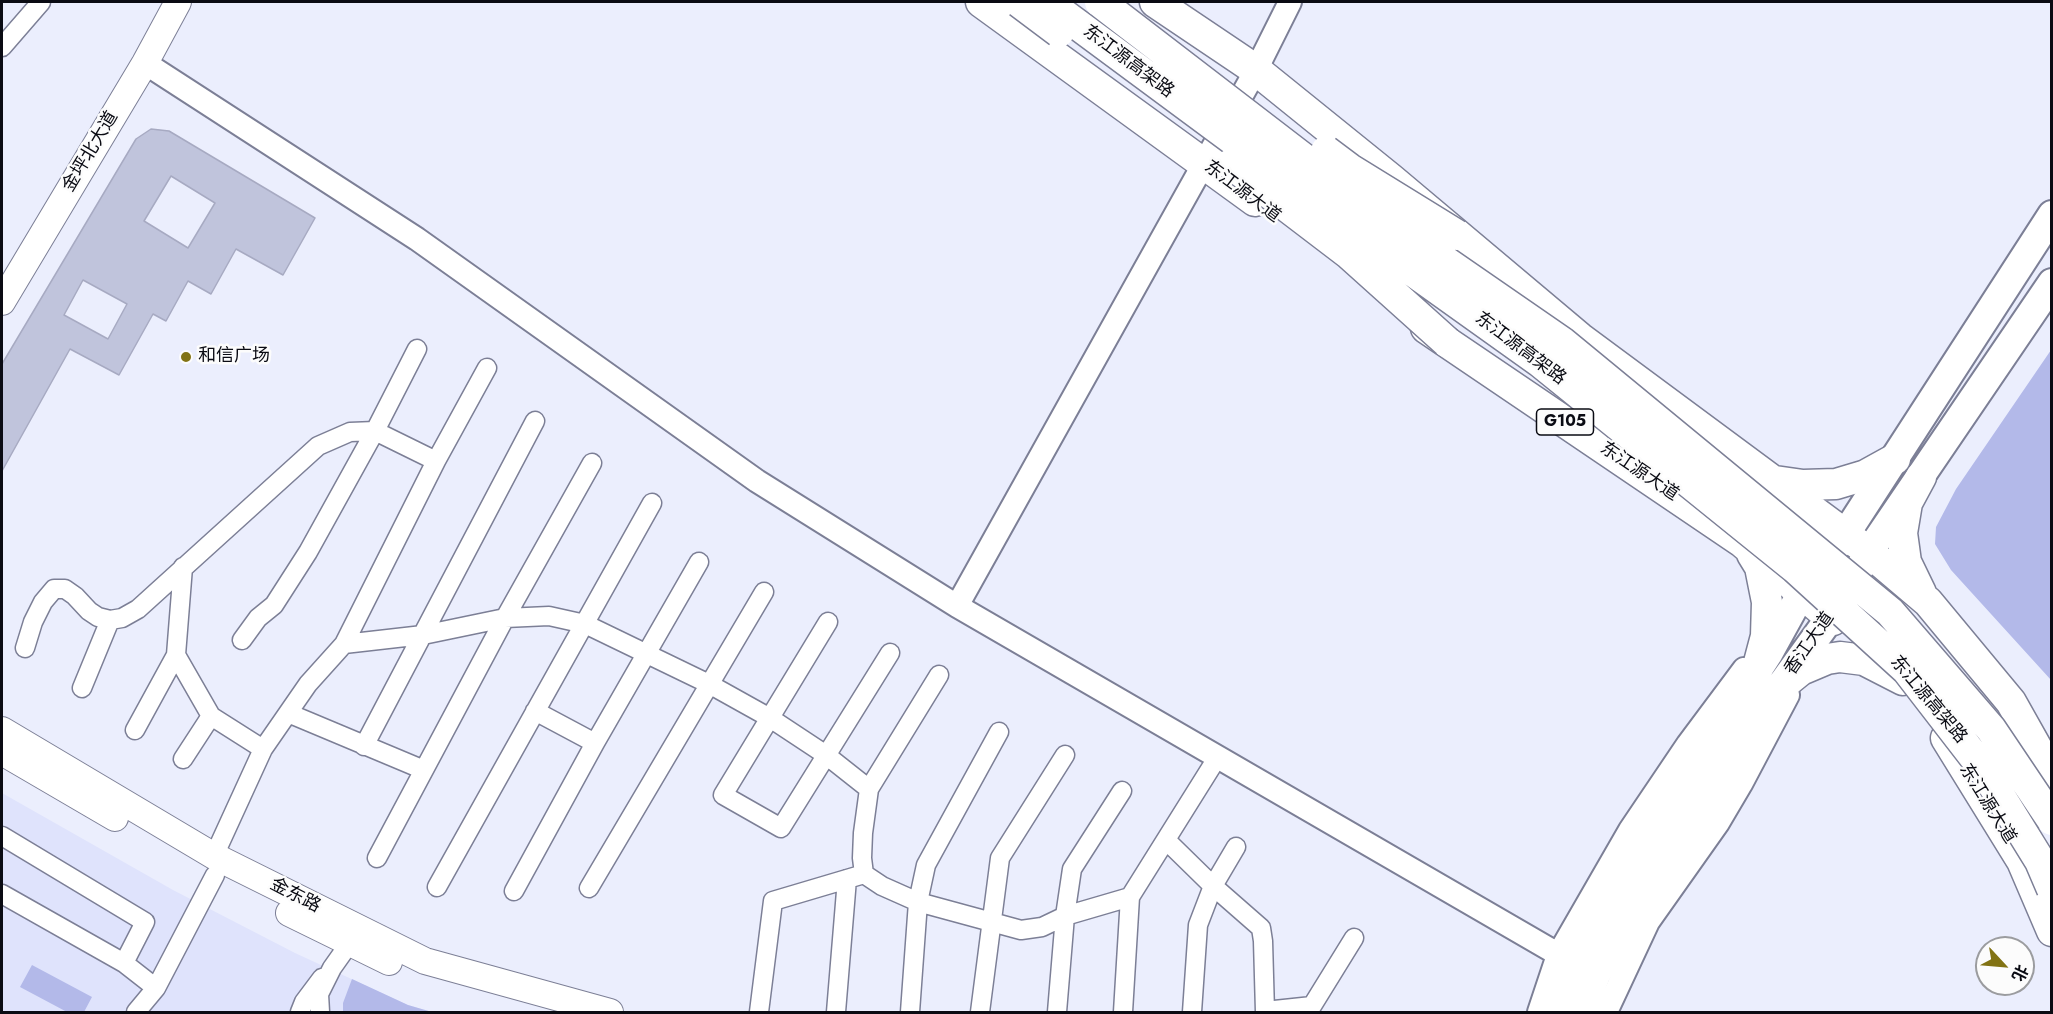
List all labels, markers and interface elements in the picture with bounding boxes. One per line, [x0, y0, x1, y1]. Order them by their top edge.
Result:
street label: 东江源高架路 [1078, 21, 1178, 103]
street label: 金坪北大道 [59, 108, 123, 196]
street label: 东江源大道 [1200, 156, 1284, 228]
street label: 东江源高架路 [1470, 308, 1570, 390]
place label: 和信广场 [198, 346, 270, 368]
marker: 和信广场 [179, 350, 193, 364]
road number: G105 [1536, 409, 1594, 435]
street label: 东江源大道 [1596, 438, 1682, 506]
street label: 香江大道 [1781, 608, 1839, 680]
street label: 东江源高架路 [1885, 652, 1971, 748]
street label: 东江源大道 [1954, 760, 2020, 848]
street label: 金东路 [266, 874, 324, 918]
north arrow [1975, 936, 2035, 996]
text: 北 [2006, 961, 2034, 985]

